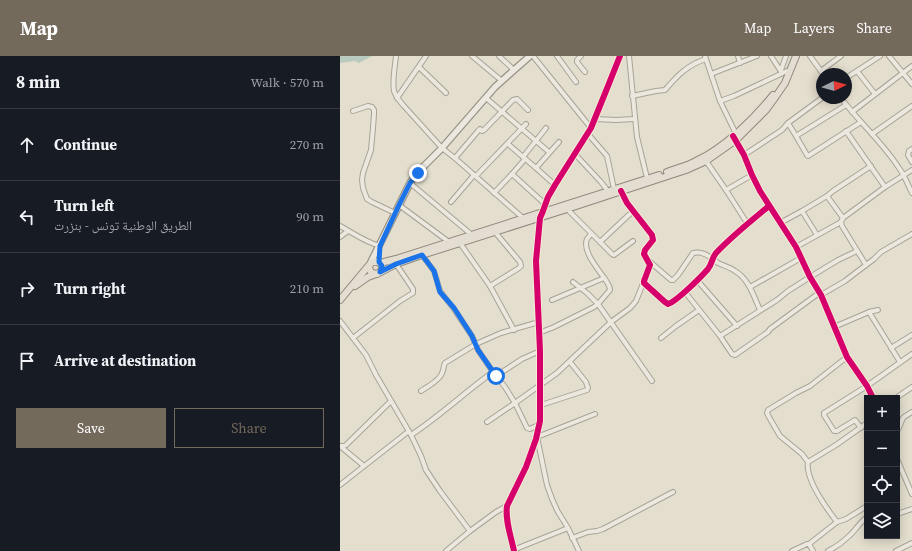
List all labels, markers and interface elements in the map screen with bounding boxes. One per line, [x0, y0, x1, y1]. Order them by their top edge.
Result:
text: Map [20, 15, 58, 41]
text: Map [744, 18, 771, 38]
text: Layers [793, 18, 835, 38]
text: Share [857, 18, 892, 38]
north arrow [816, 68, 852, 104]
text: 8 min [16, 70, 60, 94]
text: Walk · 570 m [251, 74, 324, 91]
icon: ahead [16, 134, 38, 156]
text: Continue [54, 134, 117, 155]
text: 270 m [290, 136, 324, 153]
route end [409, 164, 427, 182]
text: Turn left [54, 195, 114, 216]
icon: left [16, 206, 38, 228]
text: 90 m [296, 208, 324, 225]
text: الطريق الوطنية تونس - بنزرت [54, 217, 192, 234]
icon: right [16, 278, 38, 300]
text: Turn right [54, 278, 126, 299]
text: 210 m [290, 280, 324, 297]
icon: arrive [16, 350, 38, 372]
text: Arrive at destination [54, 350, 196, 371]
route start [487, 367, 505, 385]
map controls [864, 395, 900, 539]
button: + [864, 395, 900, 431]
button: Save [16, 408, 166, 448]
button: Share [174, 408, 324, 448]
button: − [864, 431, 900, 467]
button: locate [864, 467, 900, 503]
button: layers [864, 503, 900, 539]

